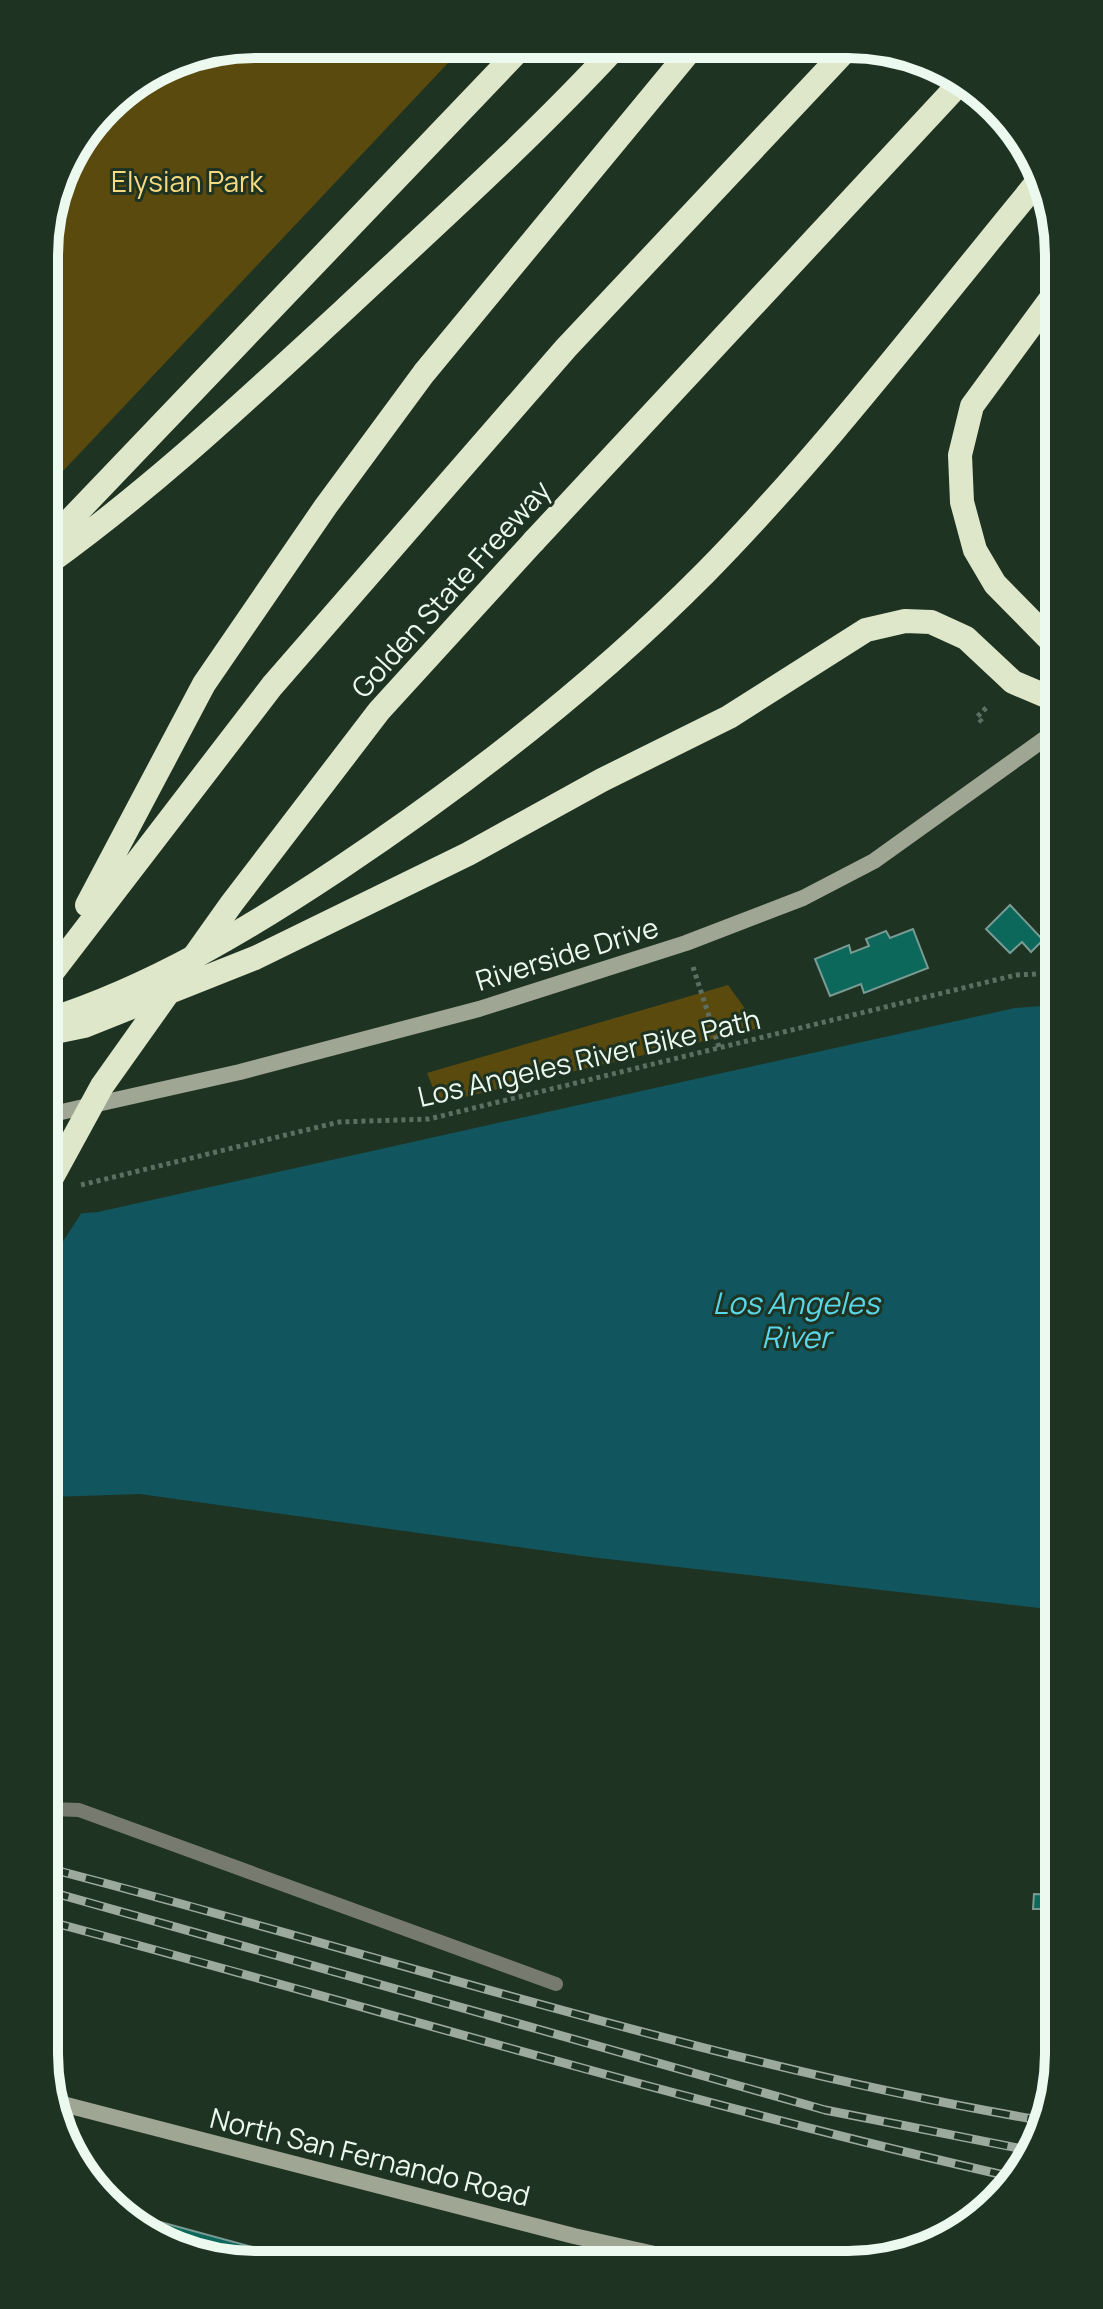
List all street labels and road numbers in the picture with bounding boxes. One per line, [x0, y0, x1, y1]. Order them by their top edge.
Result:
street label: Golden State Freeway [342, 471, 558, 705]
street label: Riverside Drive [471, 907, 663, 999]
street label: Los Angeles River Bike Path [414, 999, 764, 1115]
street label: North San Fernando Road [206, 2098, 534, 2214]

